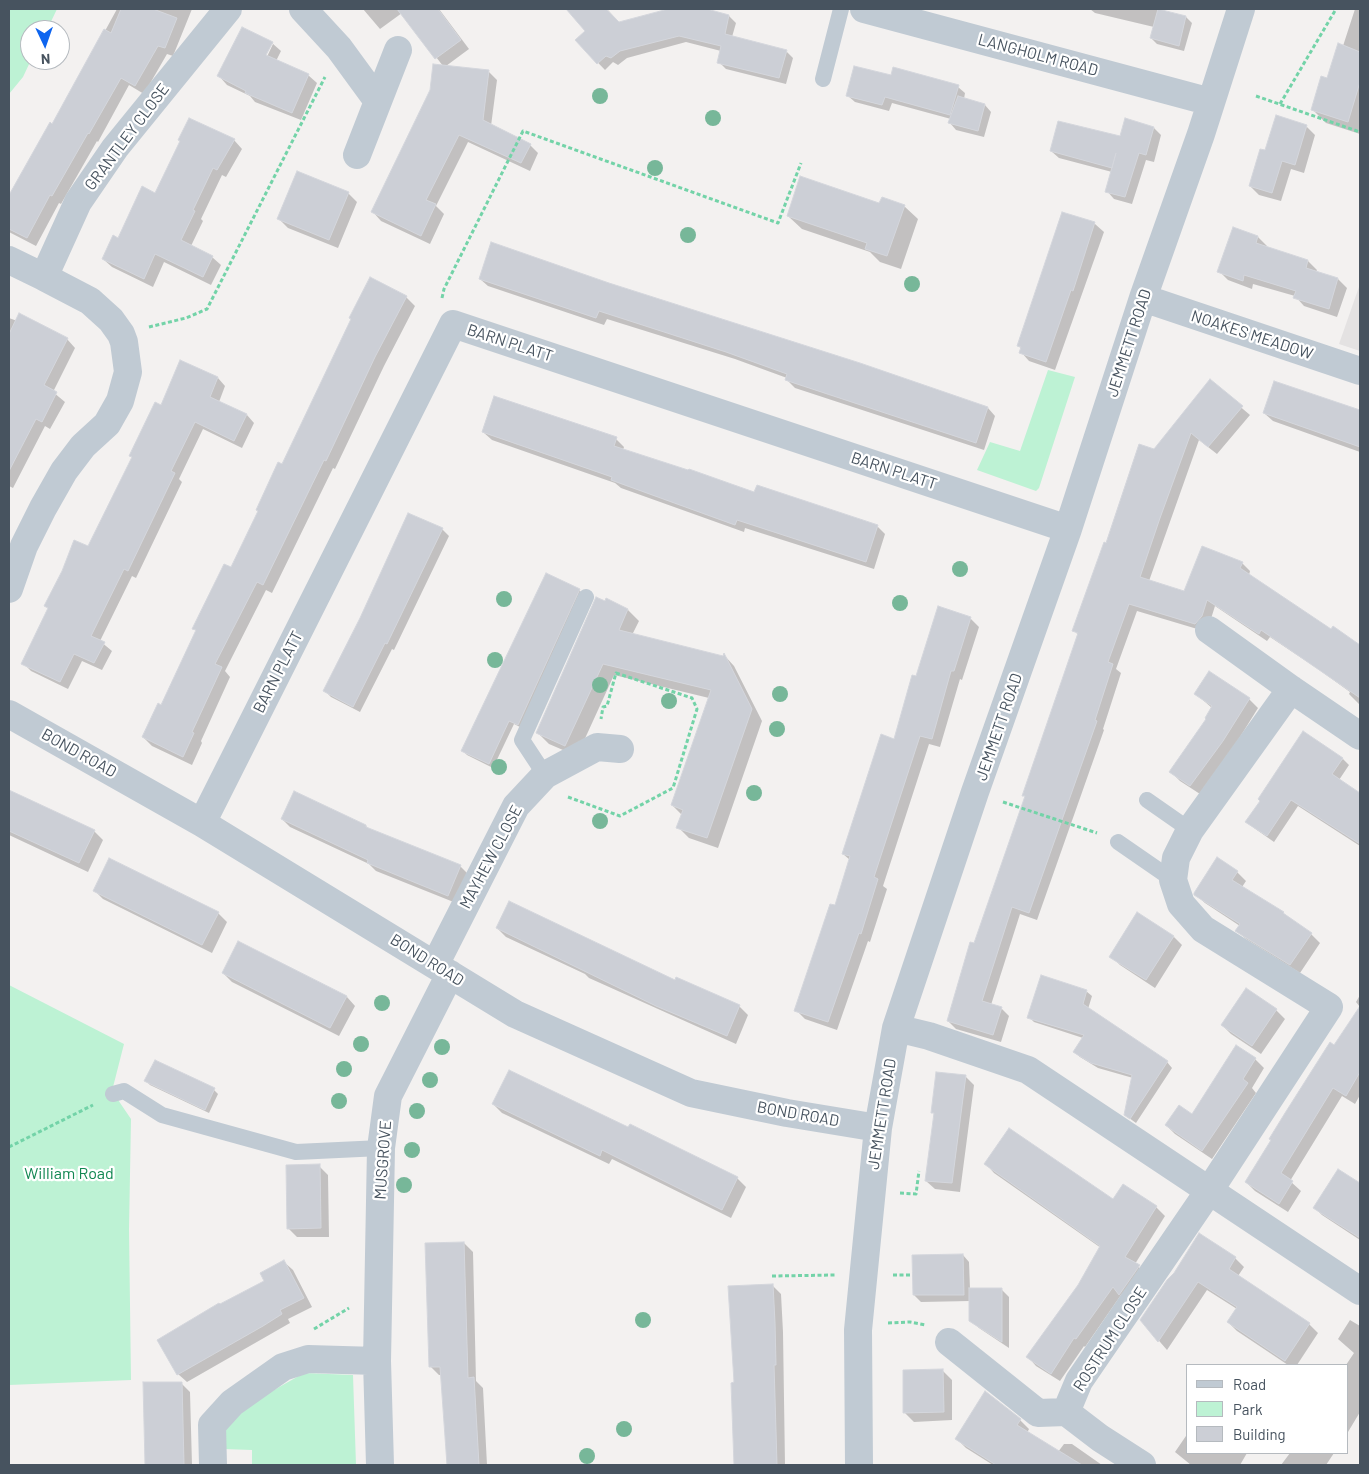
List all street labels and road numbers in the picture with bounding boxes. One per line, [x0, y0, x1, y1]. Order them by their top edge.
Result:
street label: LANGHOLM ROAD [976, 30, 1100, 80]
street label: GRANTLEY CLOSE [81, 80, 173, 194]
street label: JEMMETT ROAD [1103, 287, 1155, 399]
street label: NOAKES MEADOW [1189, 306, 1315, 364]
street label: BARN PLATT [465, 320, 555, 366]
street label: BARN PLATT [849, 448, 939, 494]
street label: BARN PLATT [249, 628, 307, 716]
street label: JEMMETT ROAD [972, 671, 1026, 783]
street label: BOND ROAD [38, 724, 120, 782]
street label: MAYHEW CLOSE [456, 802, 526, 912]
street label: BOND ROAD [387, 930, 467, 990]
street label: JEMMETT ROAD [864, 1057, 900, 1171]
street label: BOND ROAD [755, 1097, 841, 1131]
street label: MUSGROVE [371, 1120, 395, 1200]
street label: ROSTRUM CLOSE [1069, 1283, 1151, 1395]

